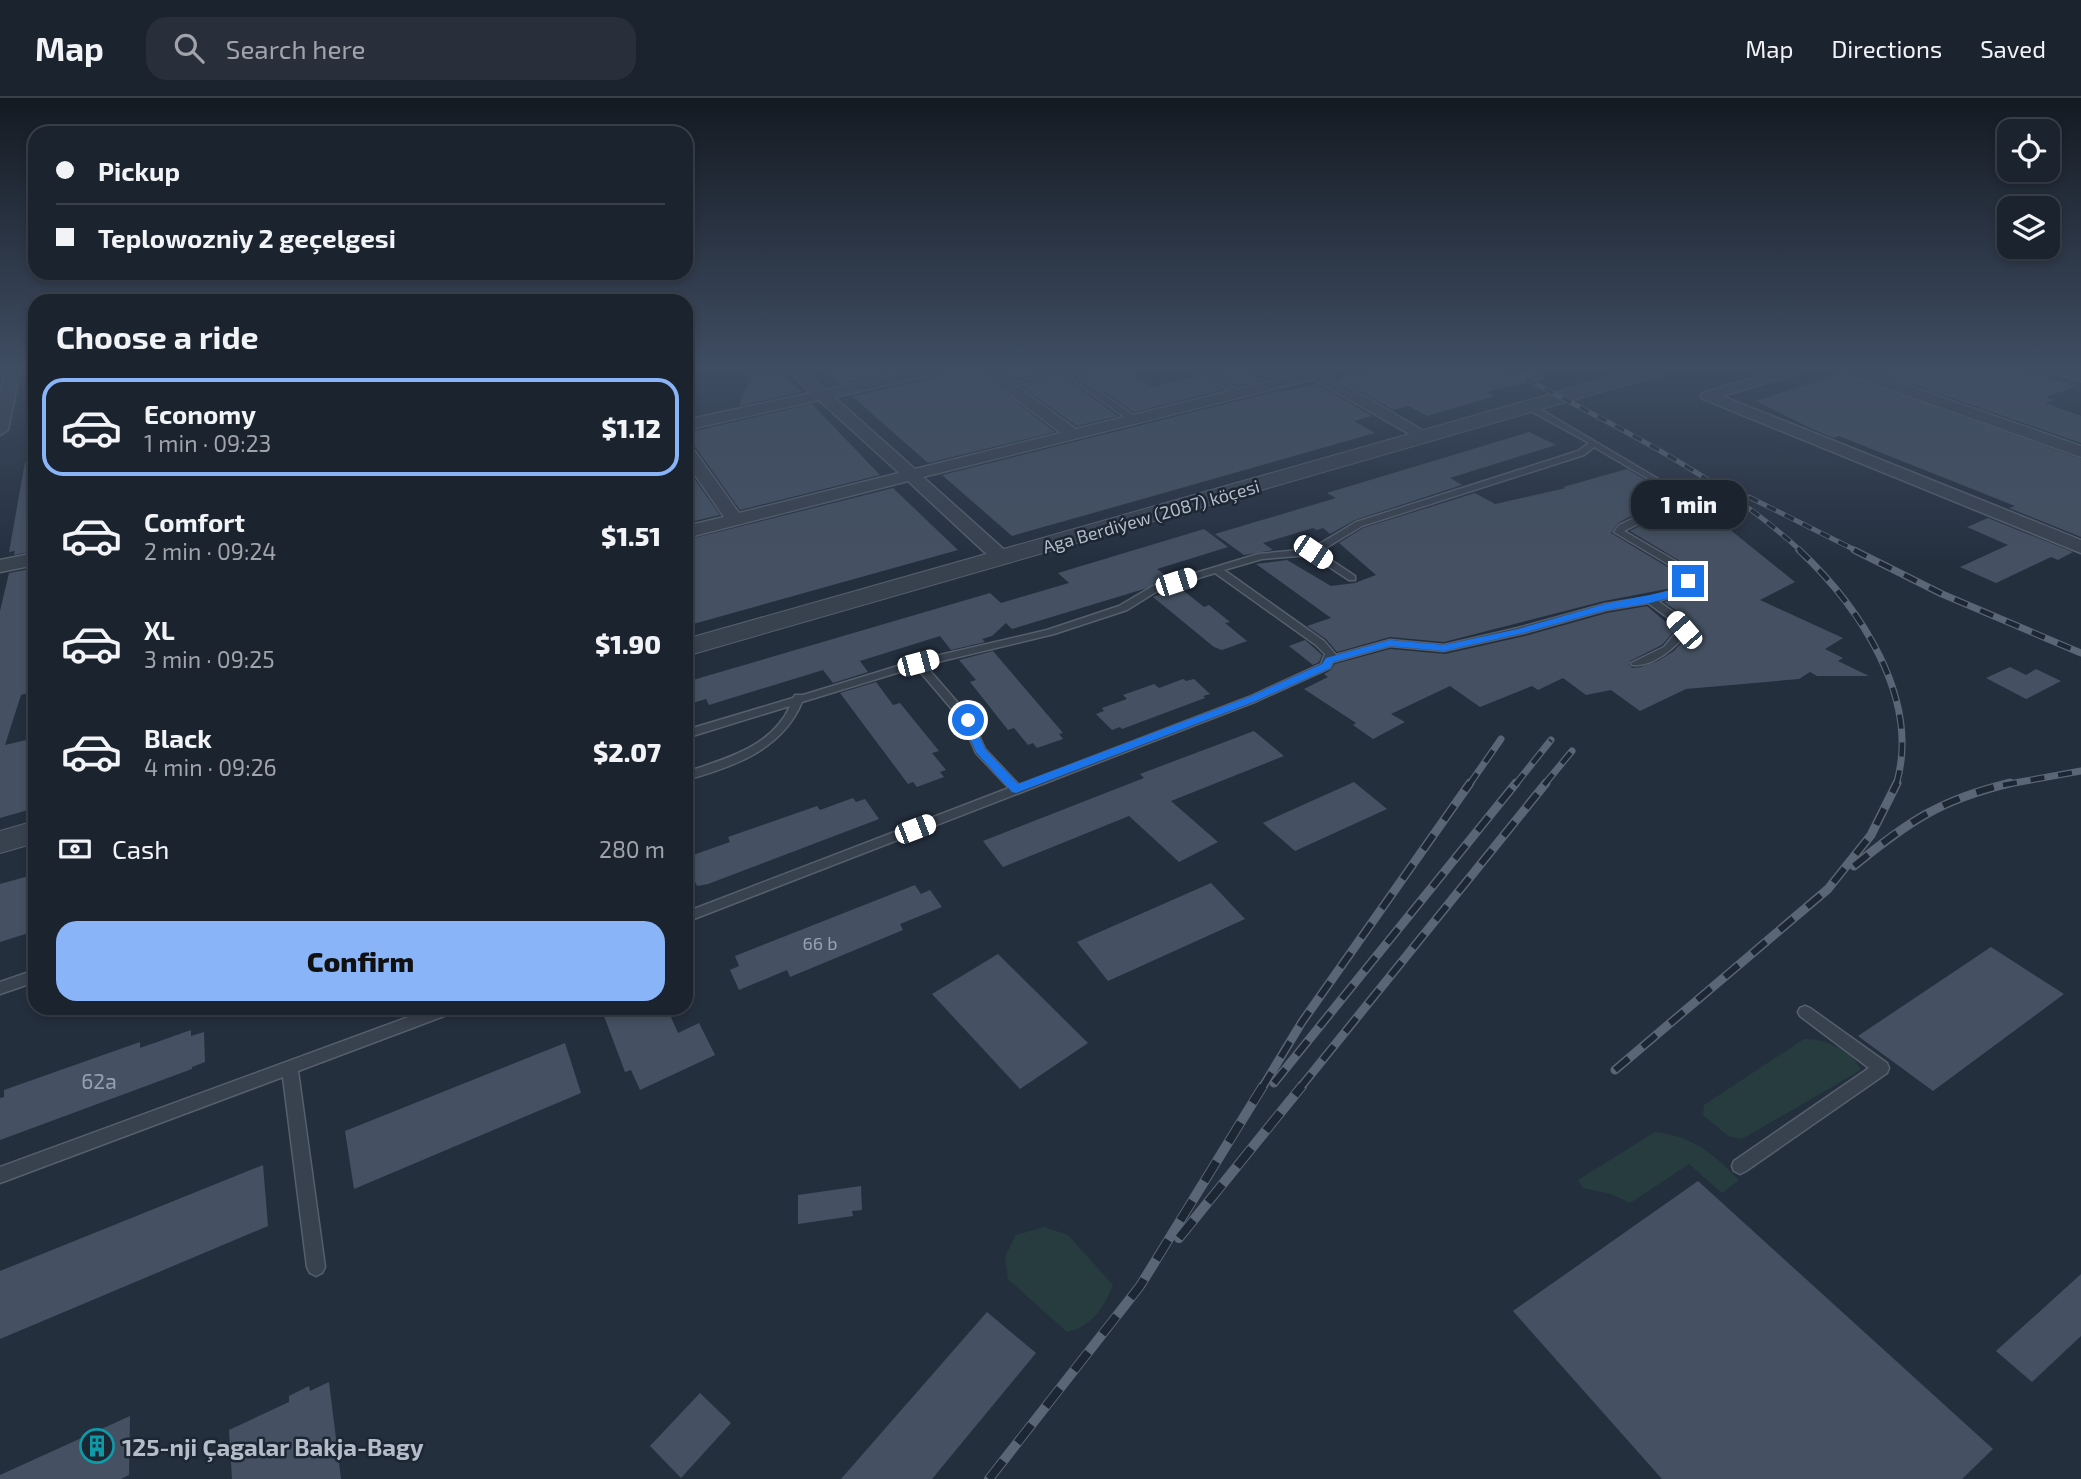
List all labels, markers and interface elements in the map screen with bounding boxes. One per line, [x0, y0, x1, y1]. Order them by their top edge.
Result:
search box [146, 17, 636, 80]
text: Map [35, 28, 104, 68]
icon: search [170, 29, 208, 67]
text: Search here [226, 33, 365, 64]
text: Map [1745, 34, 1793, 63]
text: Directions [1831, 34, 1942, 63]
text: Saved [1980, 34, 2046, 63]
map controls [1997, 119, 2060, 259]
button: locate [1997, 119, 2060, 182]
text: Pickup [98, 155, 180, 186]
button: layers [1997, 196, 2060, 259]
text: Teplowozniy 2 geçelgesi [98, 222, 396, 253]
text: Choose a ride [56, 317, 259, 355]
icon: car [60, 396, 123, 459]
text: Economy [144, 398, 256, 429]
text: $1.12 [601, 412, 661, 443]
text: 1 min · 09:23 [144, 429, 271, 457]
street label: Aga Berdiýew (2087) köçesi [1040, 475, 1262, 558]
callout: 1 min [1630, 480, 1746, 528]
text: 1 min [1661, 490, 1717, 518]
icon: car [60, 504, 123, 567]
text: Comfort [144, 506, 245, 537]
text: $1.51 [601, 520, 661, 551]
car [1290, 532, 1337, 572]
text: 2 min · 09:24 [144, 537, 276, 565]
route end [1672, 565, 1704, 597]
car [1153, 566, 1200, 598]
car [1663, 607, 1706, 653]
icon: car [60, 612, 123, 675]
text: XL [144, 614, 175, 645]
text: $1.90 [595, 628, 661, 659]
text: 3 min · 09:25 [144, 645, 275, 673]
car [895, 647, 942, 679]
route start [952, 704, 984, 736]
icon: car [60, 720, 123, 783]
text: Black [144, 722, 212, 753]
text: $2.07 [593, 736, 661, 767]
text: 4 min · 09:26 [144, 753, 277, 781]
car [892, 812, 939, 846]
icon: cash [56, 830, 94, 868]
text: Cash [112, 833, 169, 864]
text: 280 m [599, 835, 665, 863]
button: Confirm [56, 921, 665, 1001]
house number: 66 b [803, 932, 837, 954]
house number: 62a [81, 1068, 117, 1093]
building icon: 125-nji Çagalar Bakja-Bagy [78, 1427, 116, 1465]
place label: 125-nji Çagalar Bakja-Bagy [122, 1432, 424, 1463]

